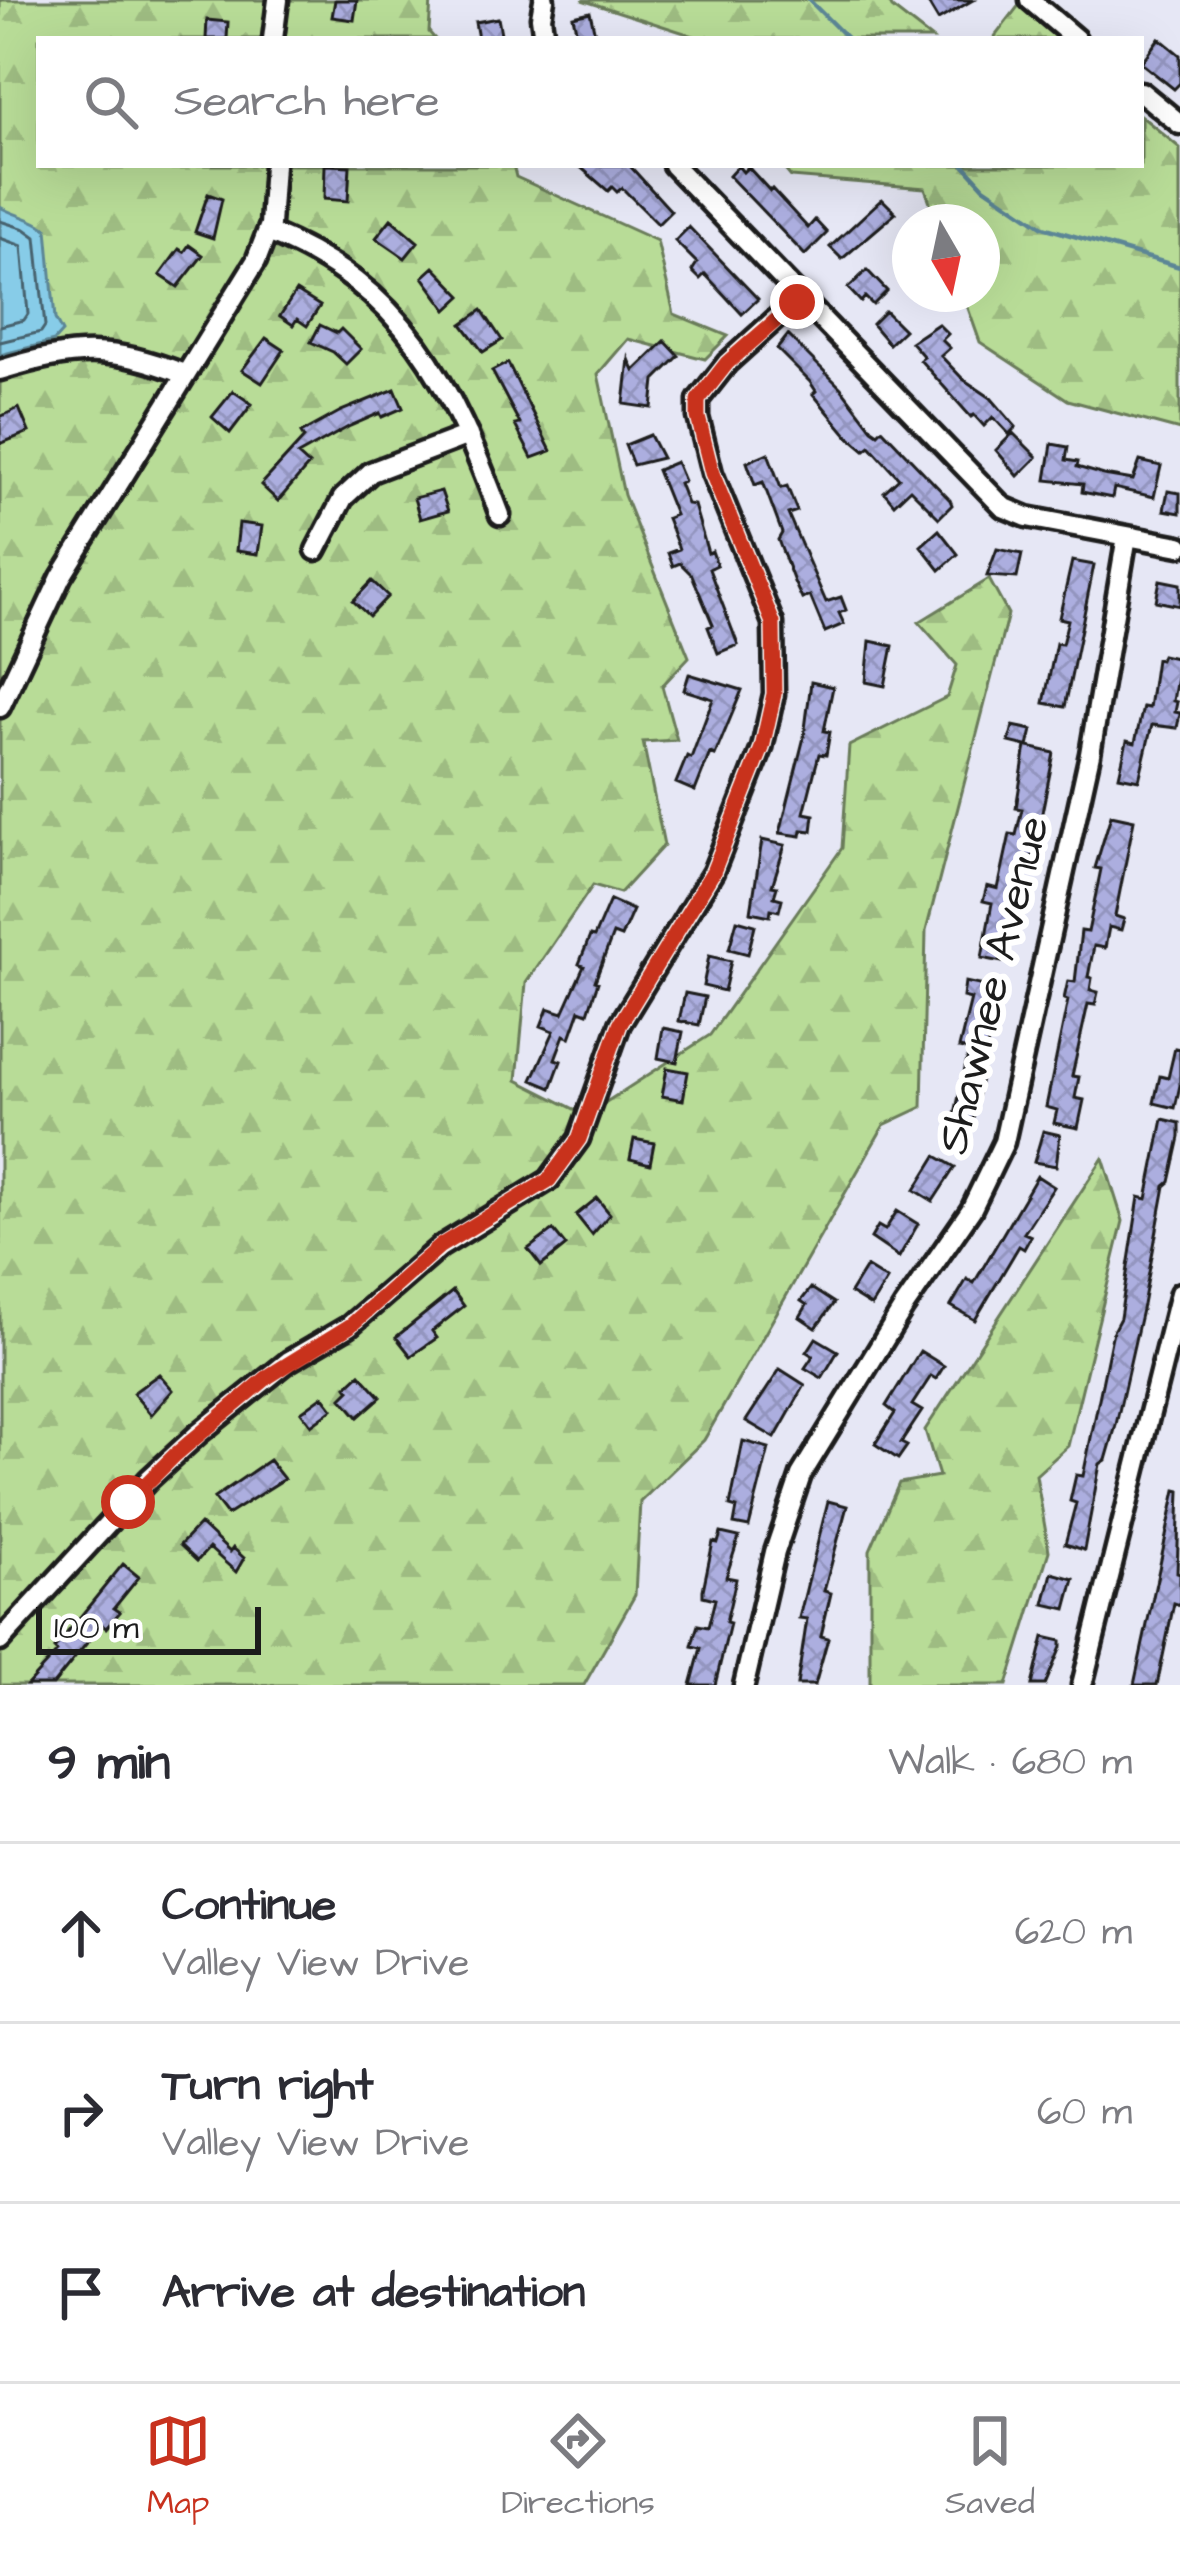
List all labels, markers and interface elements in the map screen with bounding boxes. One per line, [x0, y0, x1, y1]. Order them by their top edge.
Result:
search box [36, 36, 1144, 168]
icon: search [78, 69, 144, 135]
text: Search here [174, 71, 440, 133]
north arrow [892, 204, 1000, 312]
route end [770, 275, 824, 329]
street label: Shawnee Avenue [922, 810, 1066, 1160]
route start [101, 1475, 155, 1529]
scale bar [36, 1601, 261, 1654]
text: 100 m [54, 1605, 139, 1651]
text: 9 min [48, 1728, 170, 1799]
text: Walk · 680 m [888, 1736, 1132, 1790]
text: Continue [162, 1875, 336, 1937]
icon: ahead [48, 1900, 114, 1966]
text: 620 m [1015, 1906, 1132, 1960]
text: Valley View Drive [162, 1937, 469, 1991]
text: Turn right [162, 2055, 374, 2117]
icon: right [48, 2080, 114, 2146]
text: 60 m [1037, 2086, 1132, 2140]
text: Valley View Drive [162, 2117, 469, 2171]
icon: arrive [48, 2260, 114, 2326]
text: Arrive at destination [162, 2262, 585, 2324]
tab: Map [145, 2408, 211, 2526]
tab: Directions [501, 2408, 655, 2526]
tab: Saved [945, 2408, 1035, 2526]

